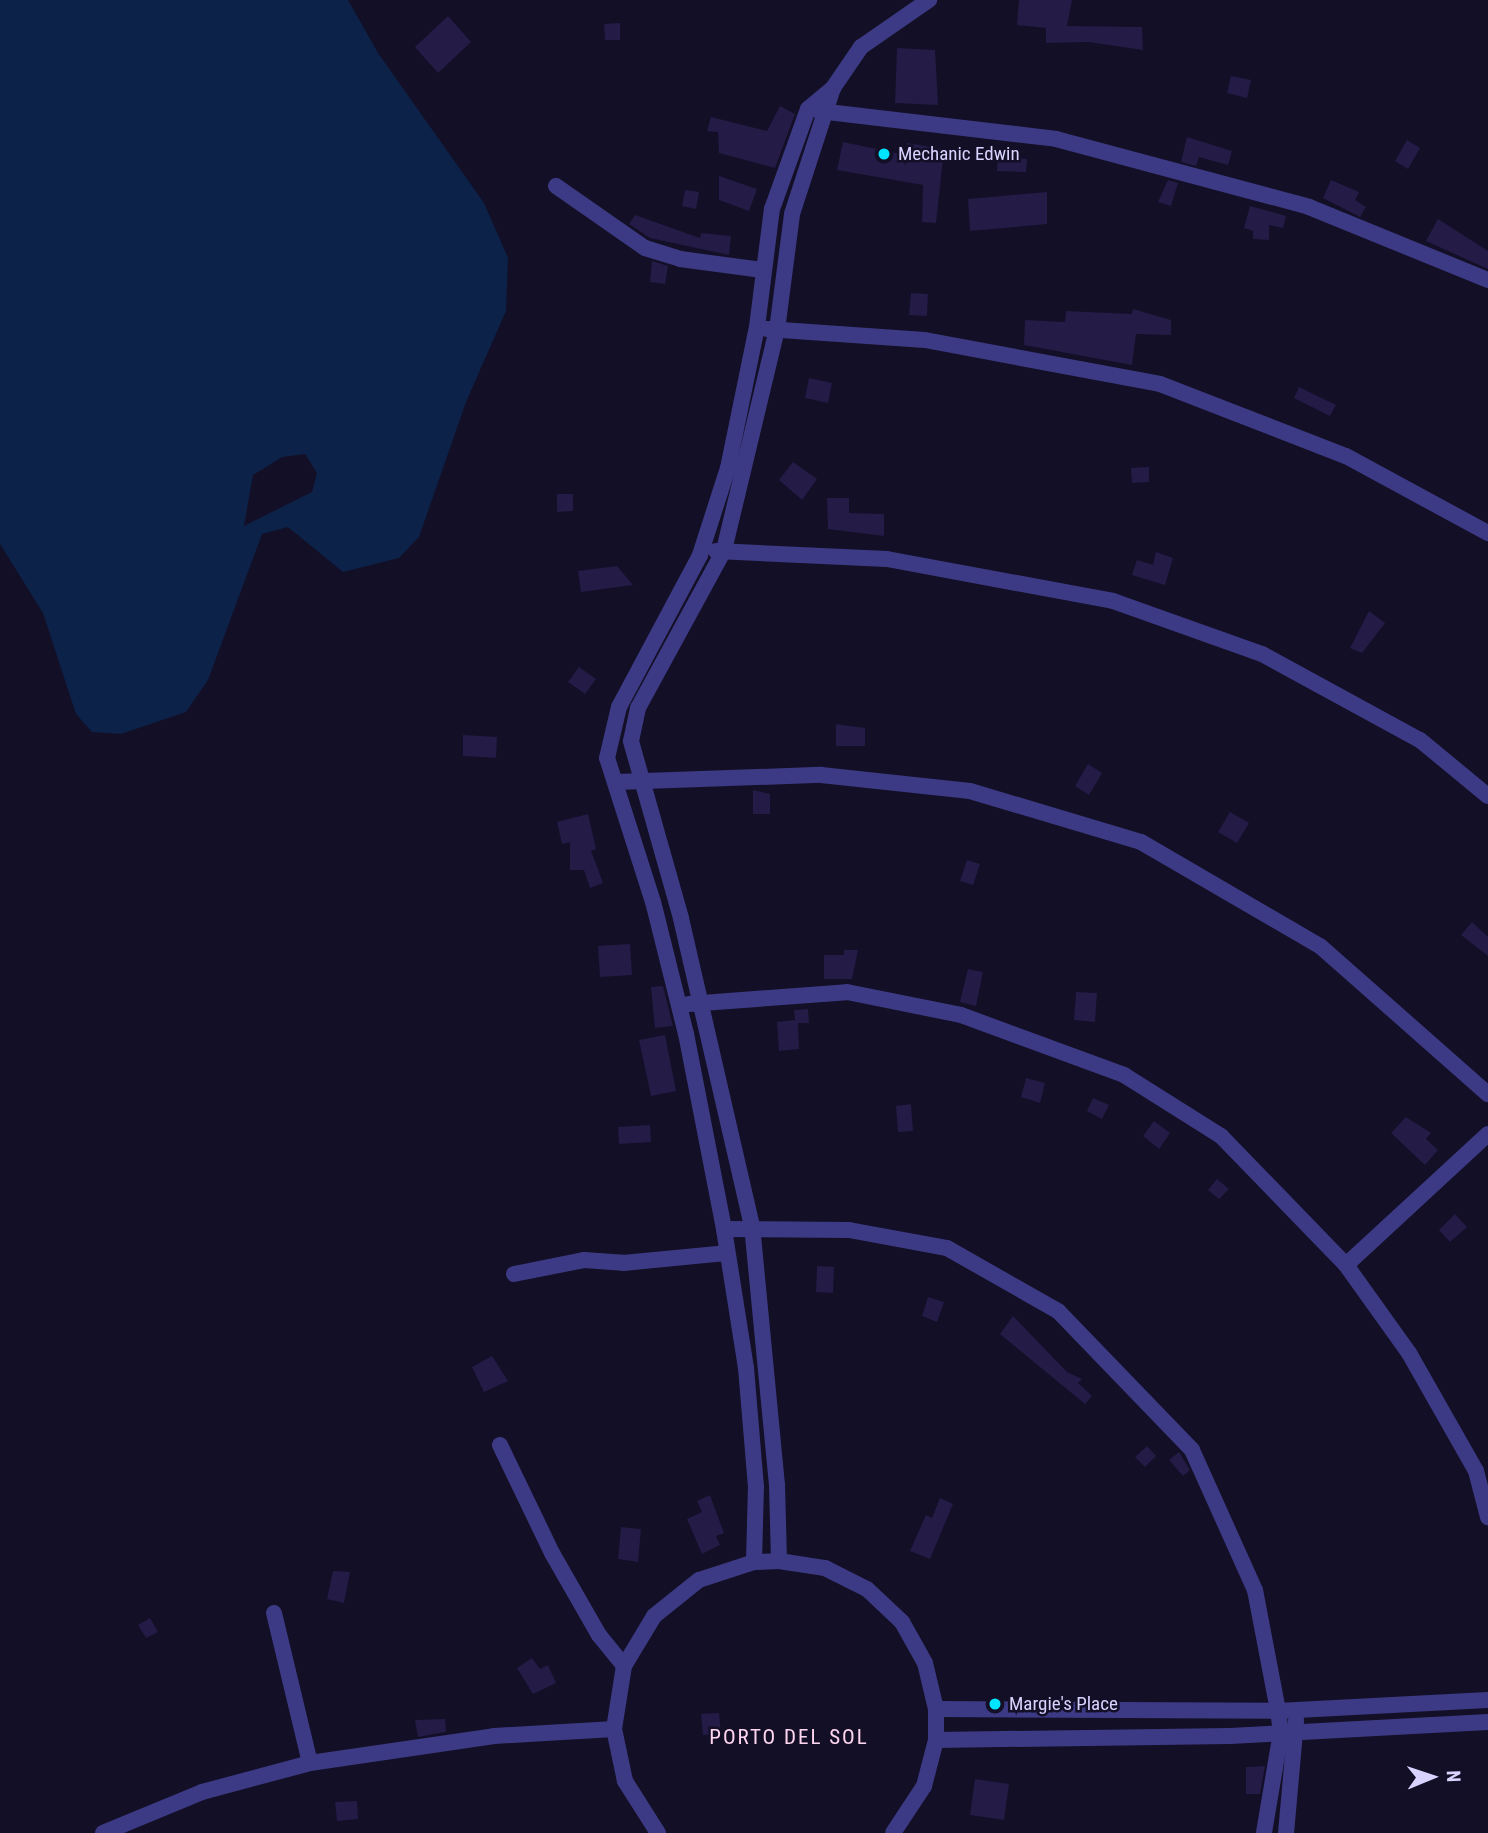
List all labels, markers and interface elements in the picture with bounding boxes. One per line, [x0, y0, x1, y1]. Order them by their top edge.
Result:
place label: Mechanic Edwin [898, 143, 1020, 165]
marker: Mechanic Edwin [876, 146, 892, 162]
place label: Margie's Place [1009, 1693, 1118, 1715]
marker: Margie's Place [987, 1696, 1003, 1712]
district label: PORTO DEL SOL [711, 1724, 867, 1750]
north arrow [1397, 1742, 1467, 1812]
text: N [1442, 1770, 1465, 1782]

